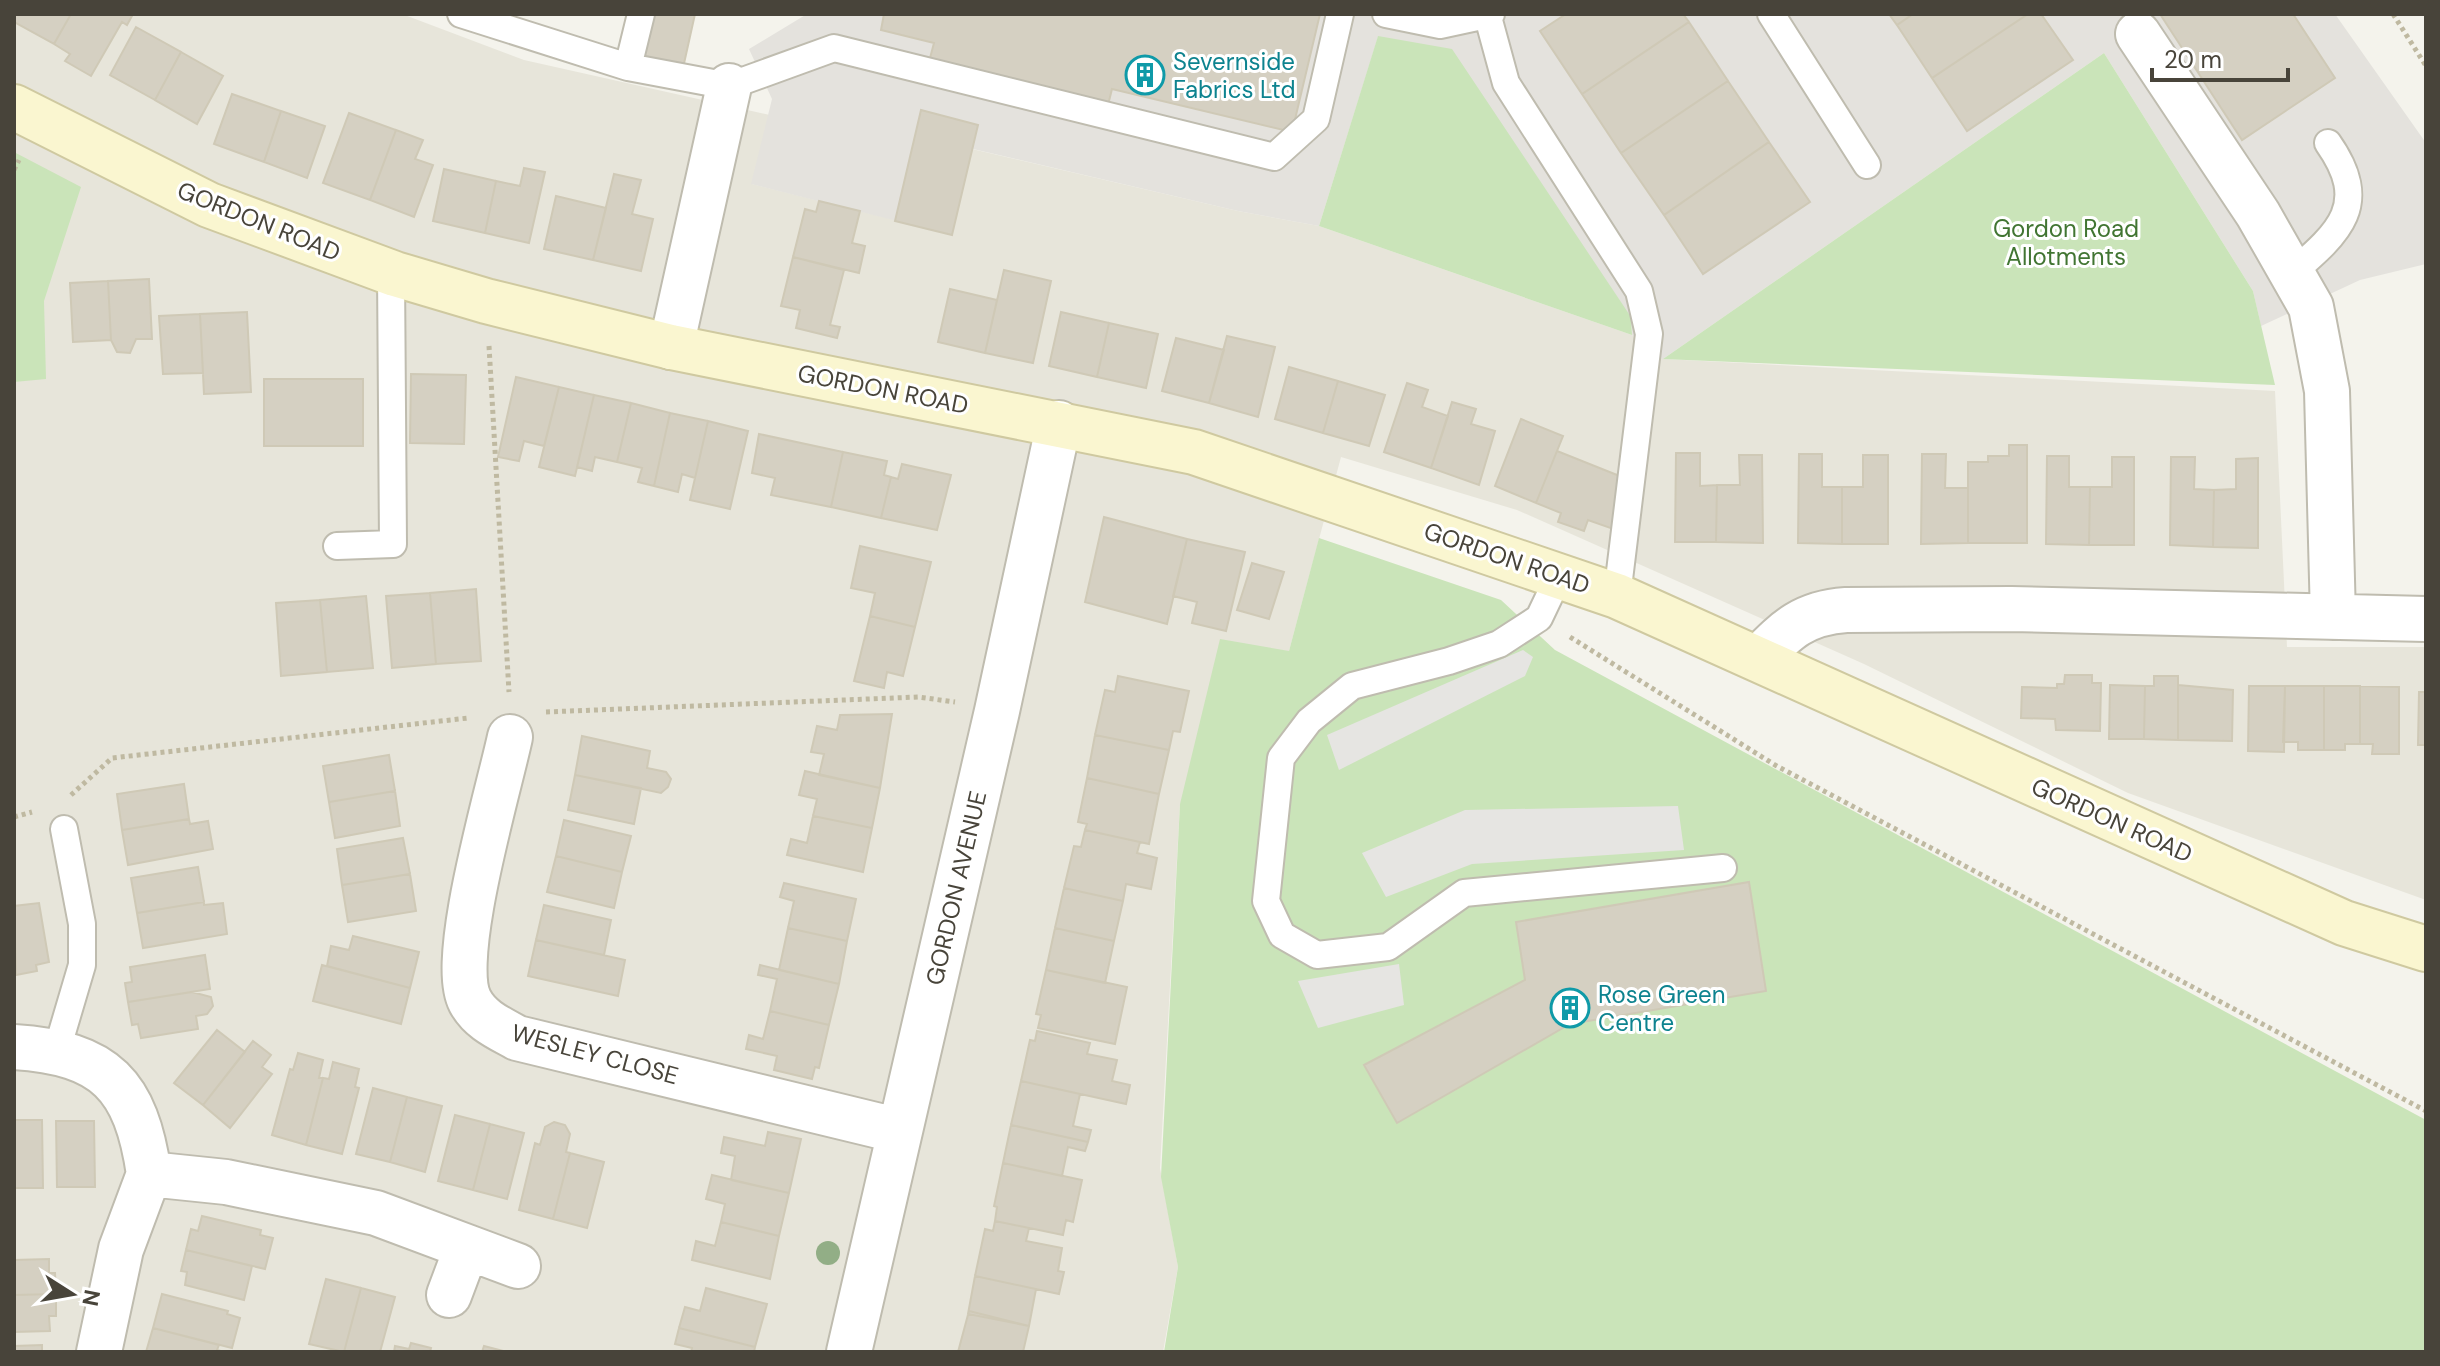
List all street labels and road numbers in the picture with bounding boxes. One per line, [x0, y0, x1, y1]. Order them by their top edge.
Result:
street label: GORDON ROAD [173, 174, 345, 268]
street label: GORDON ROAD [795, 357, 971, 421]
street label: GORDON ROAD [1420, 515, 1594, 601]
street label: GORDON ROAD [2027, 771, 2197, 869]
street label: GORDON AVENUE [919, 788, 993, 988]
street label: WESLEY CLOSE [508, 1017, 682, 1091]

